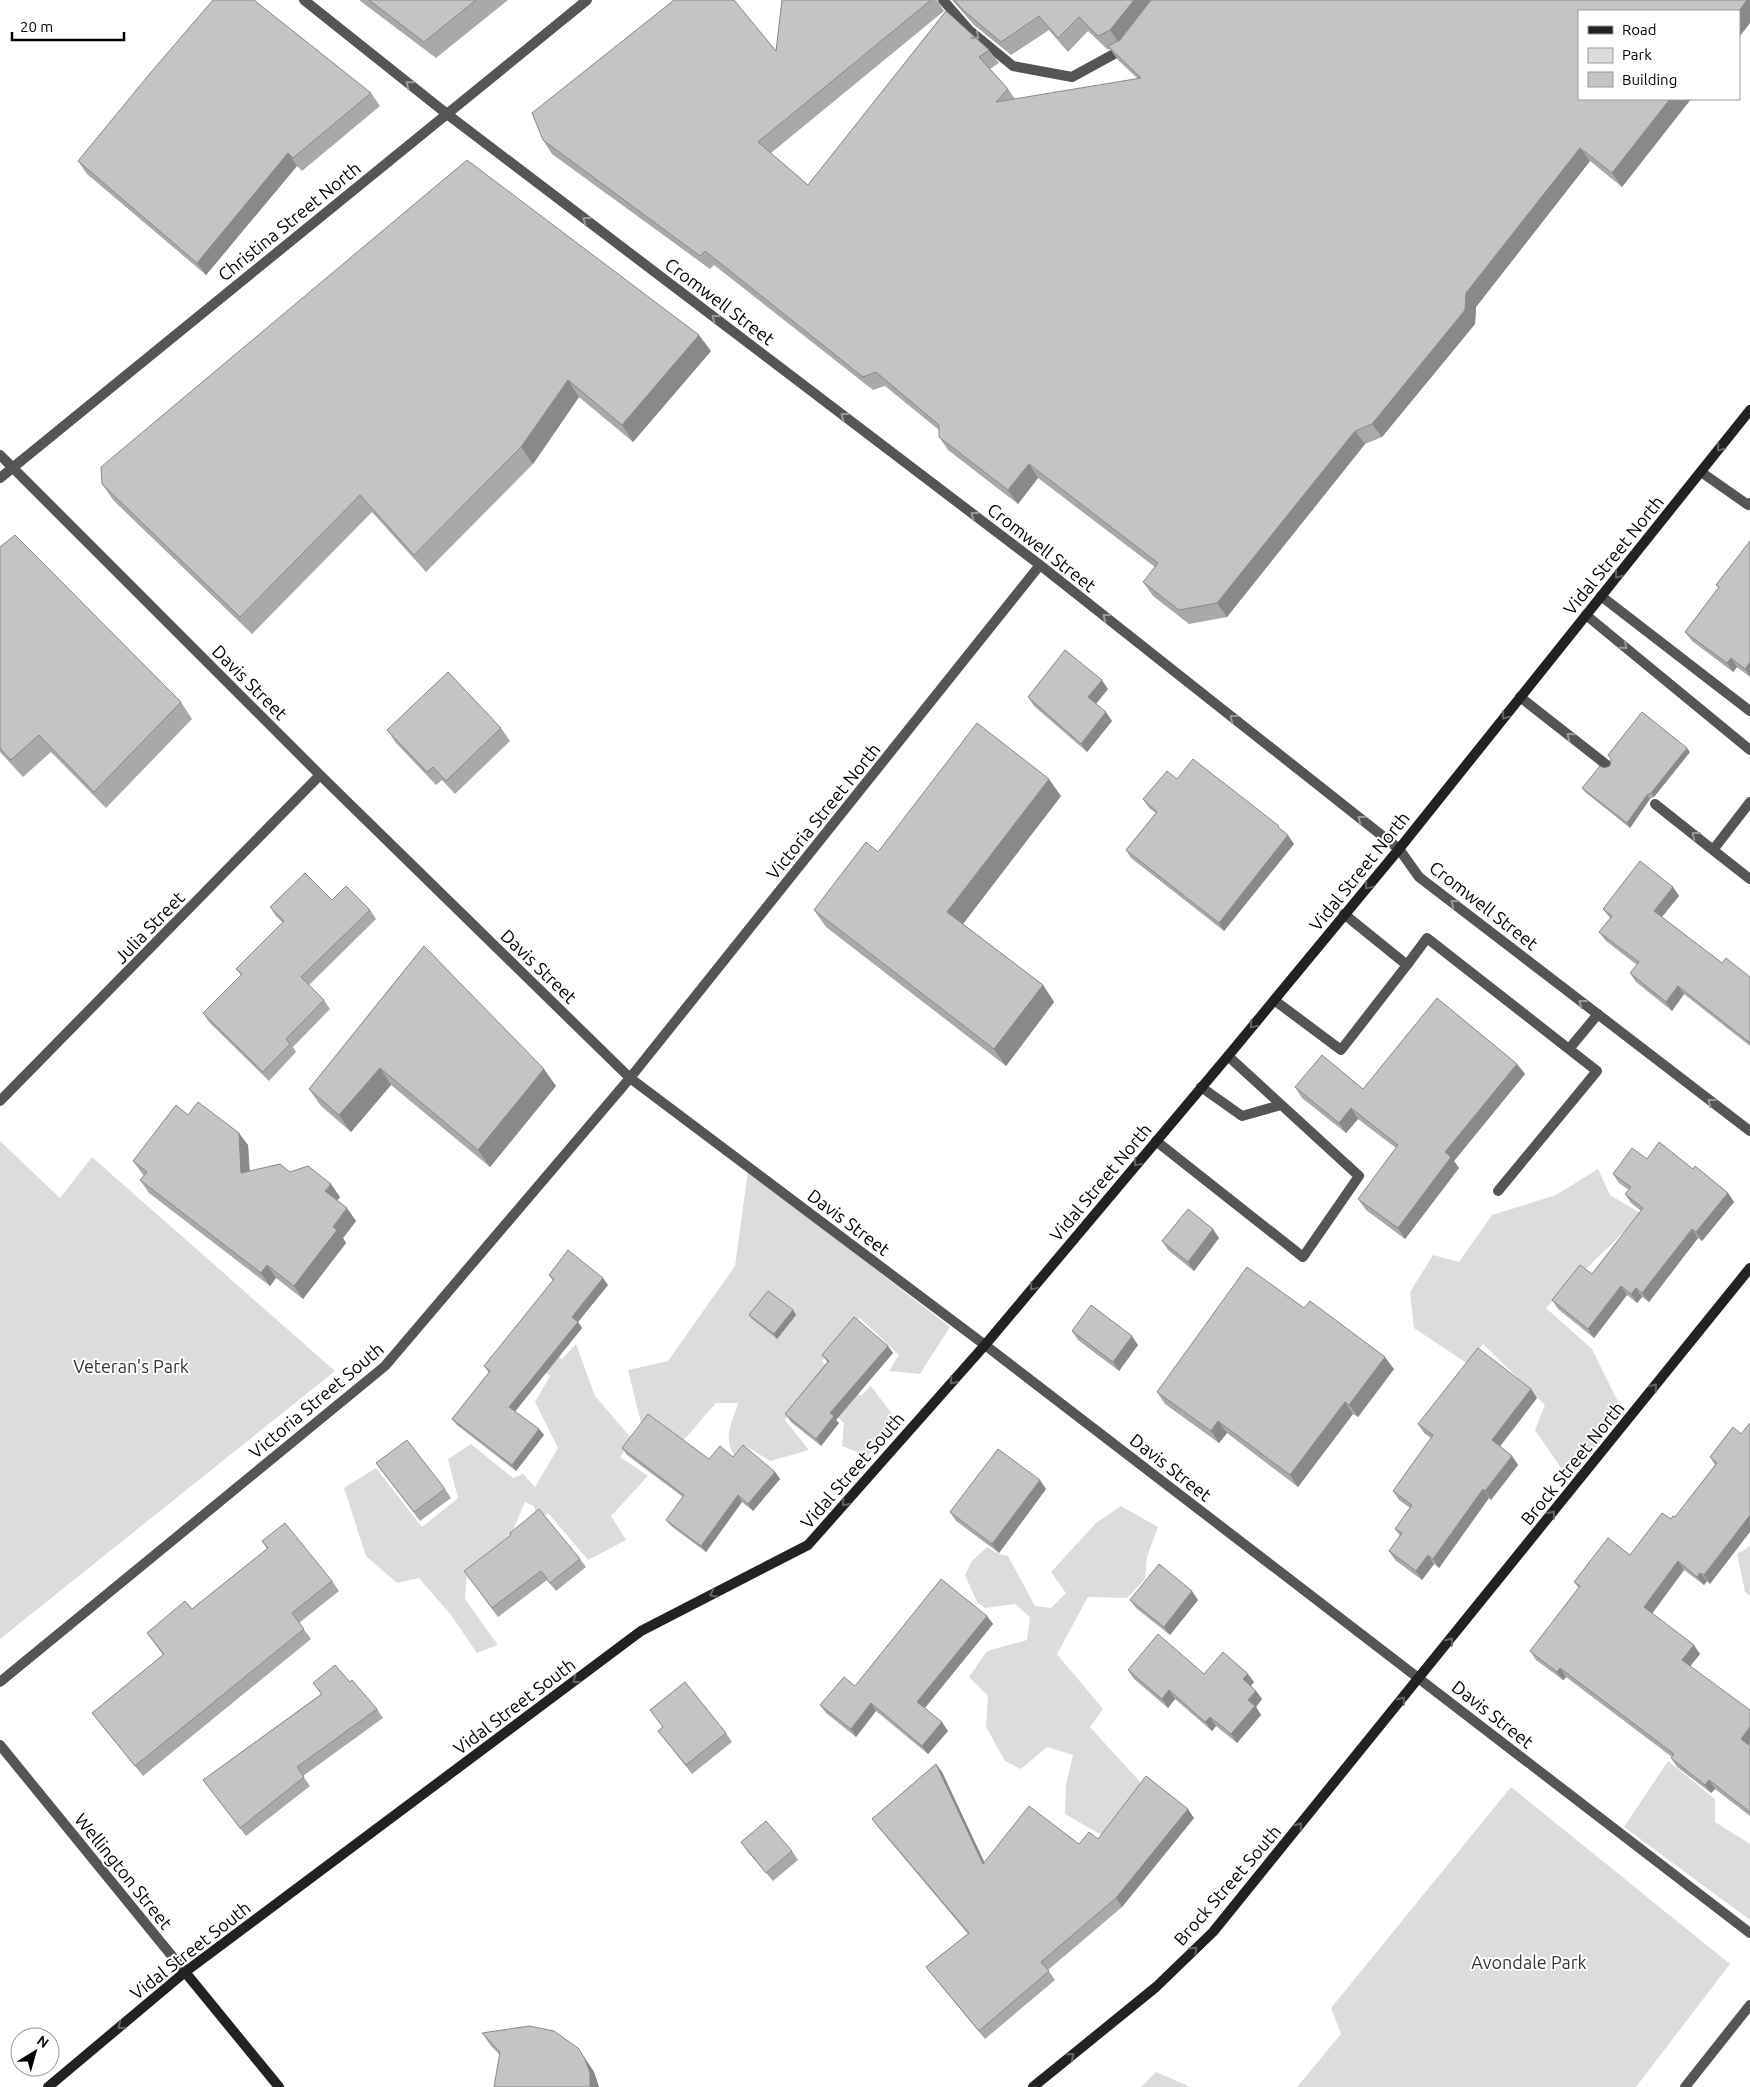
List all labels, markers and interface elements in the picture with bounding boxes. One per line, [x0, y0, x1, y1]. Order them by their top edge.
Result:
scale bar [12, 10, 125, 42]
legend [1578, 10, 1740, 100]
text: 20 m [20, 18, 53, 35]
text: Road [1622, 21, 1657, 38]
one-way arrow [970, 31, 979, 39]
text: Park [1622, 46, 1652, 63]
text: Building [1622, 71, 1677, 88]
one-way arrow [405, 80, 414, 89]
street label: Christina Street North [214, 157, 364, 285]
one-way arrow [583, 217, 592, 225]
street label: Cromwell Street [661, 253, 779, 349]
one-way arrow [711, 315, 721, 324]
one-way arrow [841, 414, 850, 422]
one-way arrow [1716, 443, 1725, 452]
street label: Vidal Street North [1559, 492, 1667, 618]
street label: Cromwell Street [984, 499, 1100, 595]
one-way arrow [971, 512, 980, 520]
one-way arrow [1615, 570, 1624, 579]
one-way arrow [1102, 614, 1112, 623]
one-way arrow [1618, 640, 1627, 648]
street label: Davis Street [209, 641, 291, 723]
one-way arrow [1503, 710, 1511, 719]
one-way arrow [1230, 715, 1239, 723]
one-way arrow [1566, 733, 1575, 742]
street label: Victoria Street North [762, 739, 884, 883]
street label: Vidal Street North [1305, 808, 1413, 934]
one-way arrow [1358, 816, 1367, 824]
one-way arrow [1692, 833, 1701, 841]
street label: Cromwell Street [1426, 857, 1542, 953]
one-way arrow [1364, 881, 1373, 890]
street label: Julia Street [110, 887, 188, 967]
one-way arrow [1451, 901, 1460, 909]
street label: Davis Street [497, 925, 581, 1007]
one-way arrow [1579, 999, 1588, 1008]
one-way arrow [1251, 1019, 1259, 1028]
one-way arrow [1708, 1099, 1717, 1107]
street label: Vidal Street North [1045, 1119, 1155, 1245]
one-way arrow [1135, 1157, 1143, 1166]
street label: Davis Street [804, 1185, 894, 1259]
one-way arrow [1030, 1282, 1039, 1291]
street label: Victoria Street South [245, 1338, 387, 1462]
park label: Veteran's Park [73, 1356, 189, 1376]
one-way arrow [949, 1376, 958, 1385]
one-way arrow [1648, 1384, 1657, 1393]
street label: Brock Street North [1516, 1398, 1628, 1528]
street label: Vidal Street South [796, 1408, 908, 1532]
street label: Davis Street [1127, 1429, 1215, 1505]
one-way arrow [842, 1498, 851, 1507]
one-way arrow [1547, 1511, 1555, 1520]
one-way arrow [710, 1588, 719, 1598]
one-way arrow [1445, 1638, 1453, 1647]
street label: Vidal Street South [449, 1654, 579, 1758]
one-way arrow [572, 1674, 582, 1683]
street label: Davis Street [1449, 1676, 1537, 1752]
one-way arrow [1396, 1697, 1405, 1706]
street label: Wellington Street [71, 1809, 177, 1933]
street label: Brock Street South [1169, 1821, 1285, 1949]
one-way arrow [1294, 1823, 1302, 1832]
street label: Vidal Street South [126, 1897, 254, 2003]
one-way arrow [1188, 1947, 1197, 1956]
park label: Avondale Park [1471, 1952, 1587, 1972]
one-way arrow [118, 2020, 127, 2029]
north arrow [10, 2027, 60, 2077]
text: N [34, 2032, 52, 2051]
one-way arrow [1065, 2053, 1074, 2062]

